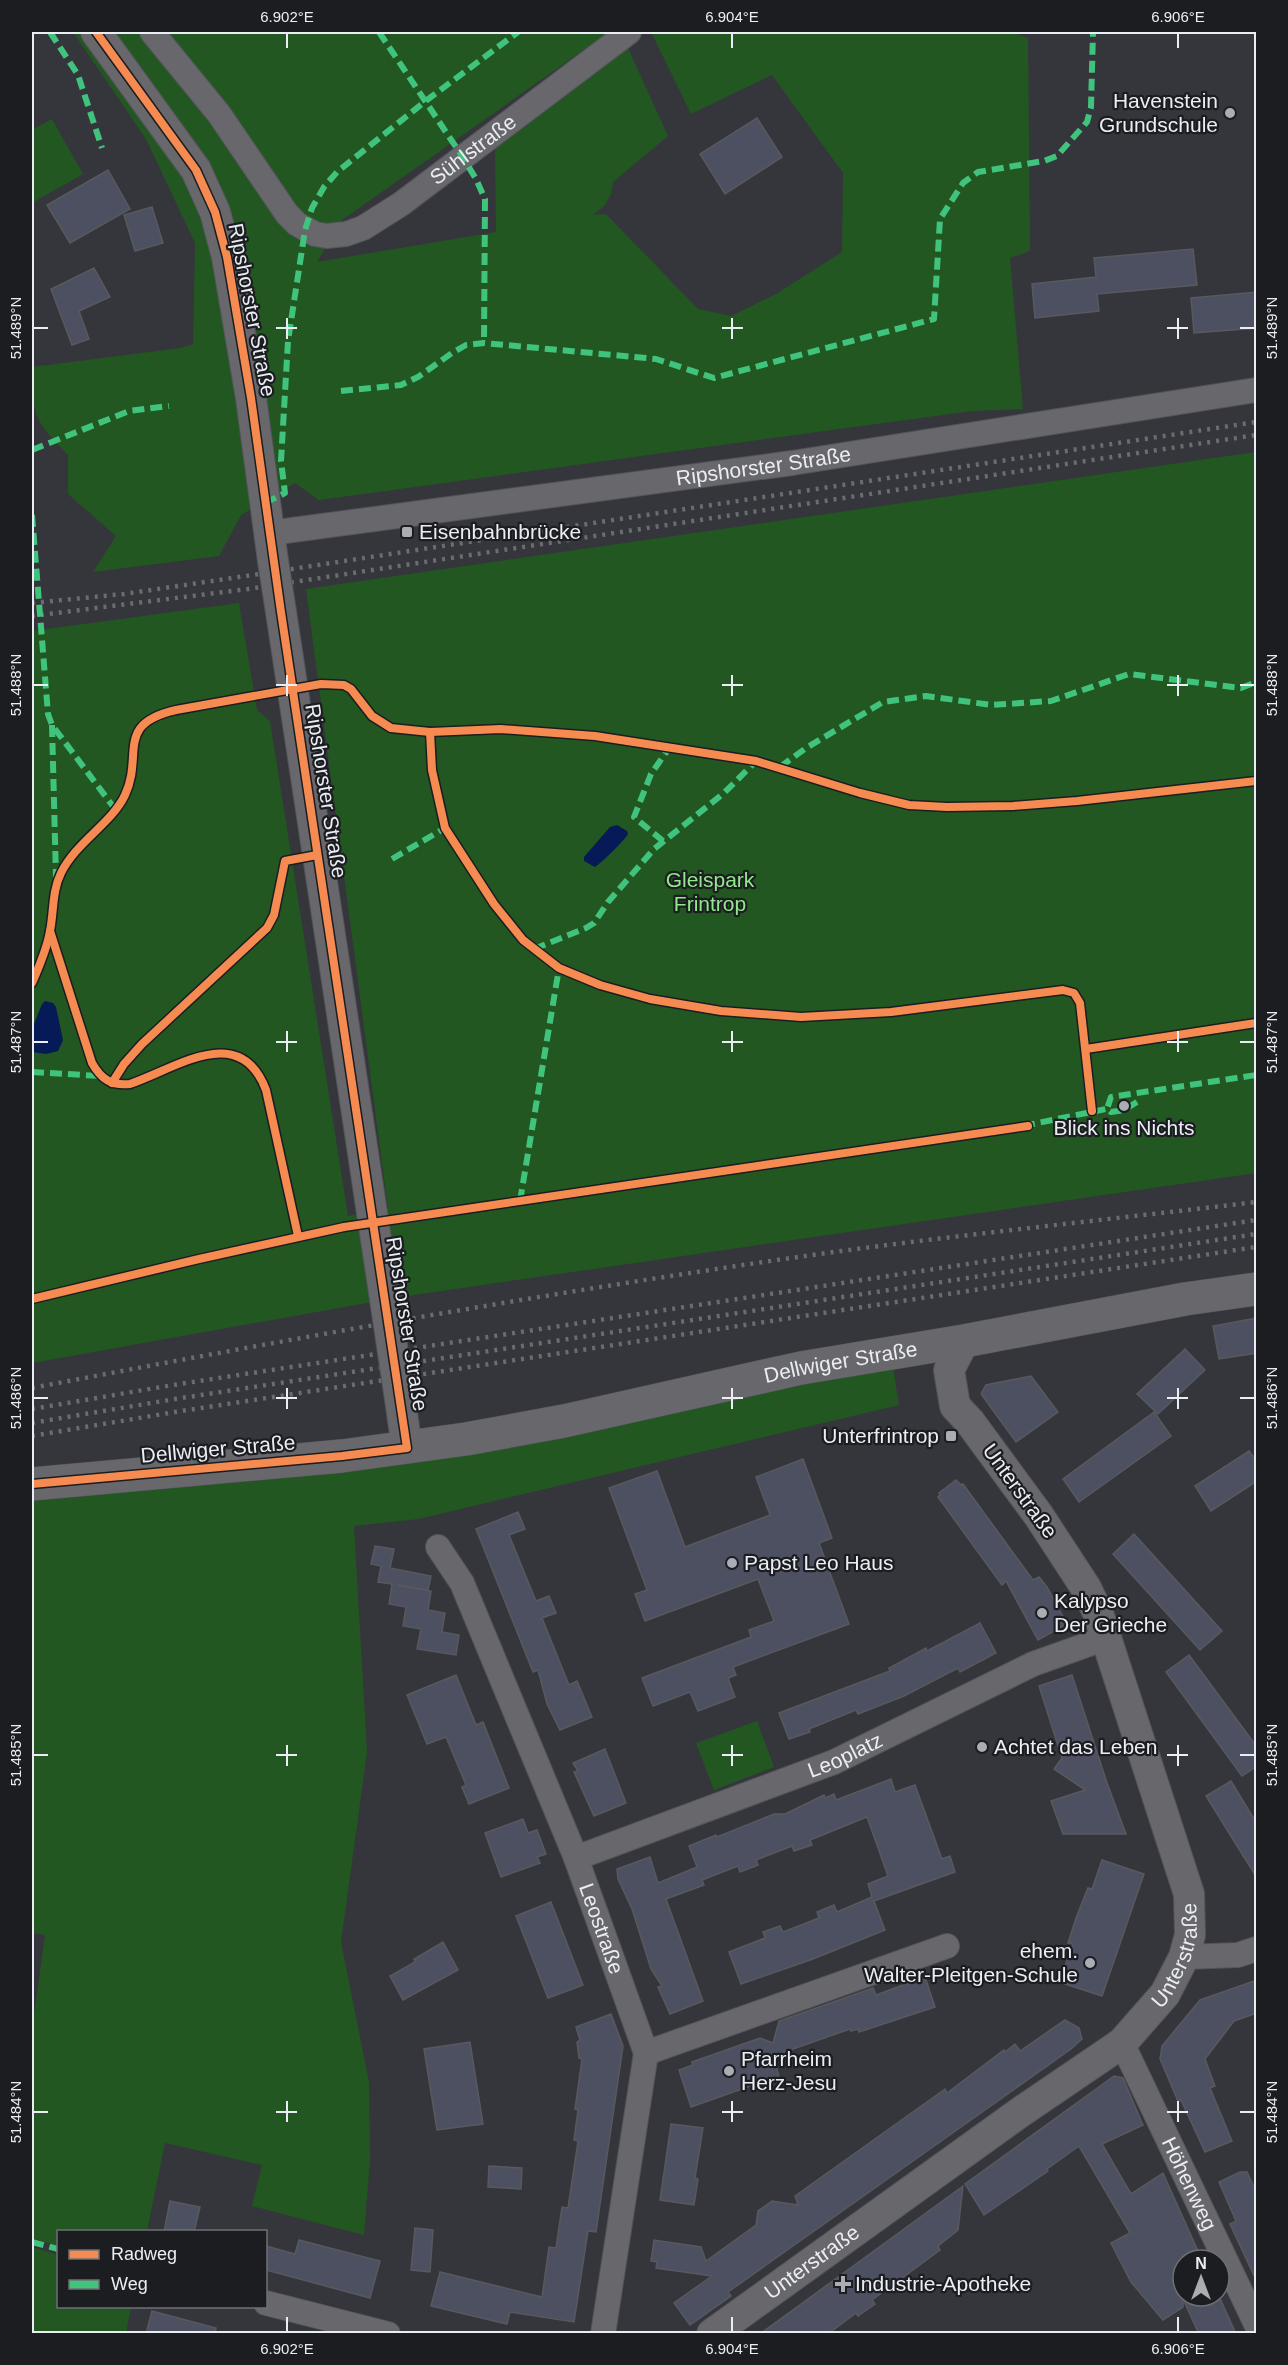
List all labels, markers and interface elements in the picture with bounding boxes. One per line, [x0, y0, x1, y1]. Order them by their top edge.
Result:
text: 6.902°E [260, 8, 314, 25]
text: 6.904°E [705, 8, 759, 25]
text: 6.906°E [1151, 8, 1205, 25]
place label: Havenstein Grundschule [1099, 89, 1218, 136]
marker: Havenstein Grundschule [1223, 106, 1237, 120]
street label: Sühlstraße [425, 110, 520, 189]
street label: Ripshorster Straße [224, 221, 281, 399]
text: 51.489°N [7, 297, 24, 359]
text: 51.489°N [1263, 297, 1280, 359]
street label: Ripshorster Straße [675, 442, 852, 489]
place label: Eisenbahnbrücke [419, 520, 581, 543]
marker: Eisenbahnbrücke [400, 525, 414, 539]
text: 51.488°N [7, 654, 24, 716]
text: 51.488°N [1263, 654, 1280, 716]
street label: Ripshorster Straße [301, 702, 352, 880]
park label: Gleispark Frintrop [666, 868, 755, 915]
text: 51.487°N [7, 1011, 24, 1073]
text: 51.487°N [1263, 1011, 1280, 1073]
marker: Blick ins Nichts [1117, 1099, 1131, 1113]
place label: Blick ins Nichts [1053, 1116, 1195, 1139]
street label: Ripshorster Straße [382, 1235, 433, 1413]
street label: Dellwiger Straße [762, 1337, 919, 1387]
text: 51.486°N [7, 1367, 24, 1429]
text: 51.486°N [1263, 1367, 1280, 1429]
place label: Unterfrintrop [822, 1424, 939, 1447]
marker: Unterfrintrop [944, 1429, 958, 1443]
street label: Dellwiger Straße [140, 1430, 296, 1467]
street label: Unterstraße [979, 1439, 1062, 1542]
place label: Papst Leo Haus [744, 1551, 893, 1574]
marker: Papst Leo Haus [725, 1556, 739, 1570]
place label: Kalypso Der Grieche [1054, 1589, 1167, 1636]
marker: Kalypso Der Grieche [1035, 1606, 1049, 1620]
text: 51.485°N [7, 1724, 24, 1786]
text: 51.485°N [1263, 1724, 1280, 1786]
street label: Leoplatz [805, 1728, 886, 1782]
place label: Achtet das Leben [994, 1735, 1157, 1758]
marker: Achtet das Leben [975, 1740, 989, 1754]
street label: Leostraße [575, 1880, 629, 1977]
street label: Unterstraße [1146, 1903, 1201, 2012]
place label: ehem. Walter-Pleitgen-Schule [864, 1939, 1078, 1986]
marker: ehem. Walter-Pleitgen-Schule [1083, 1956, 1097, 1970]
place label: Pfarrheim Herz-Jesu [741, 2047, 837, 2094]
marker: Pfarrheim Herz-Jesu [722, 2064, 736, 2078]
text: 51.484°N [7, 2081, 24, 2143]
text: 51.484°N [1263, 2081, 1280, 2143]
street label: Höhenweg [1158, 2133, 1222, 2234]
street label: Unterstraße [760, 2220, 863, 2303]
legend [57, 2230, 267, 2308]
text: Radweg [111, 2244, 177, 2264]
north arrow [1171, 2248, 1231, 2308]
text: N [1195, 2255, 1207, 2272]
place label: Industrie-Apotheke [855, 2272, 1031, 2295]
text: Weg [111, 2274, 148, 2294]
marker: Industrie-Apotheke [836, 2277, 850, 2291]
text: 6.902°E [260, 2340, 314, 2357]
text: 6.904°E [705, 2340, 759, 2357]
text: 6.906°E [1151, 2340, 1205, 2357]

